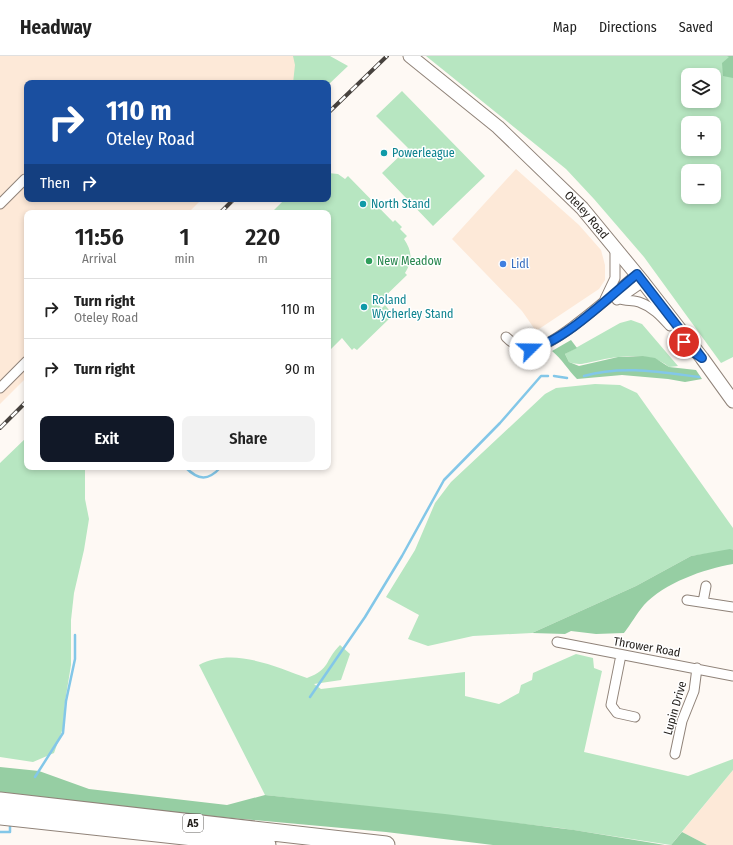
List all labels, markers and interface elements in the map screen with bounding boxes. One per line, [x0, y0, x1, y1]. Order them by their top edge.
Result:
text: Headway [20, 16, 92, 39]
text: Map [553, 19, 577, 36]
text: Directions [599, 19, 657, 36]
text: Saved [679, 19, 713, 36]
map controls [681, 68, 721, 204]
button: layers [681, 68, 721, 108]
text: 110 m [106, 94, 172, 127]
icon: right [40, 96, 92, 148]
button: + [681, 116, 721, 156]
text: Oteley Road [106, 128, 195, 150]
place label: Powerleague [392, 146, 455, 160]
marker: Powerleague [379, 148, 389, 158]
button: − [681, 164, 721, 204]
icon: right [78, 172, 100, 194]
text: Then [40, 174, 70, 192]
street label: Oteley Road [562, 188, 612, 242]
place label: North Stand [371, 197, 430, 211]
marker: North Stand [358, 199, 368, 209]
text: 11:56 [75, 223, 124, 251]
text: 1 [180, 223, 190, 251]
text: 220 [245, 223, 280, 251]
text: Arrival [82, 251, 117, 266]
text: min [175, 251, 195, 266]
text: m [258, 251, 268, 266]
place label: New Meadow [377, 254, 442, 268]
marker: New Meadow [364, 256, 374, 266]
place label: Lidl [511, 257, 529, 271]
marker: Lidl [498, 259, 508, 269]
text: Turn right [74, 292, 135, 310]
place label: Roland Wycherley Stand [372, 293, 453, 321]
icon: right [40, 298, 62, 320]
text: 110 m [281, 300, 315, 318]
marker: Roland Wycherley Stand [359, 302, 369, 312]
text: Oteley Road [74, 310, 138, 325]
pin [667, 325, 701, 359]
position arrow [509, 328, 551, 370]
icon: arrive [673, 331, 695, 353]
icon: right [40, 358, 62, 380]
text: Turn right [74, 360, 135, 378]
text: 90 m [285, 360, 315, 378]
button: Exit [40, 416, 174, 462]
button: Share [182, 416, 315, 462]
street label: Thrower Road [612, 634, 682, 660]
street label: Lupin Drive [661, 679, 689, 737]
road number: A5 [183, 814, 203, 832]

